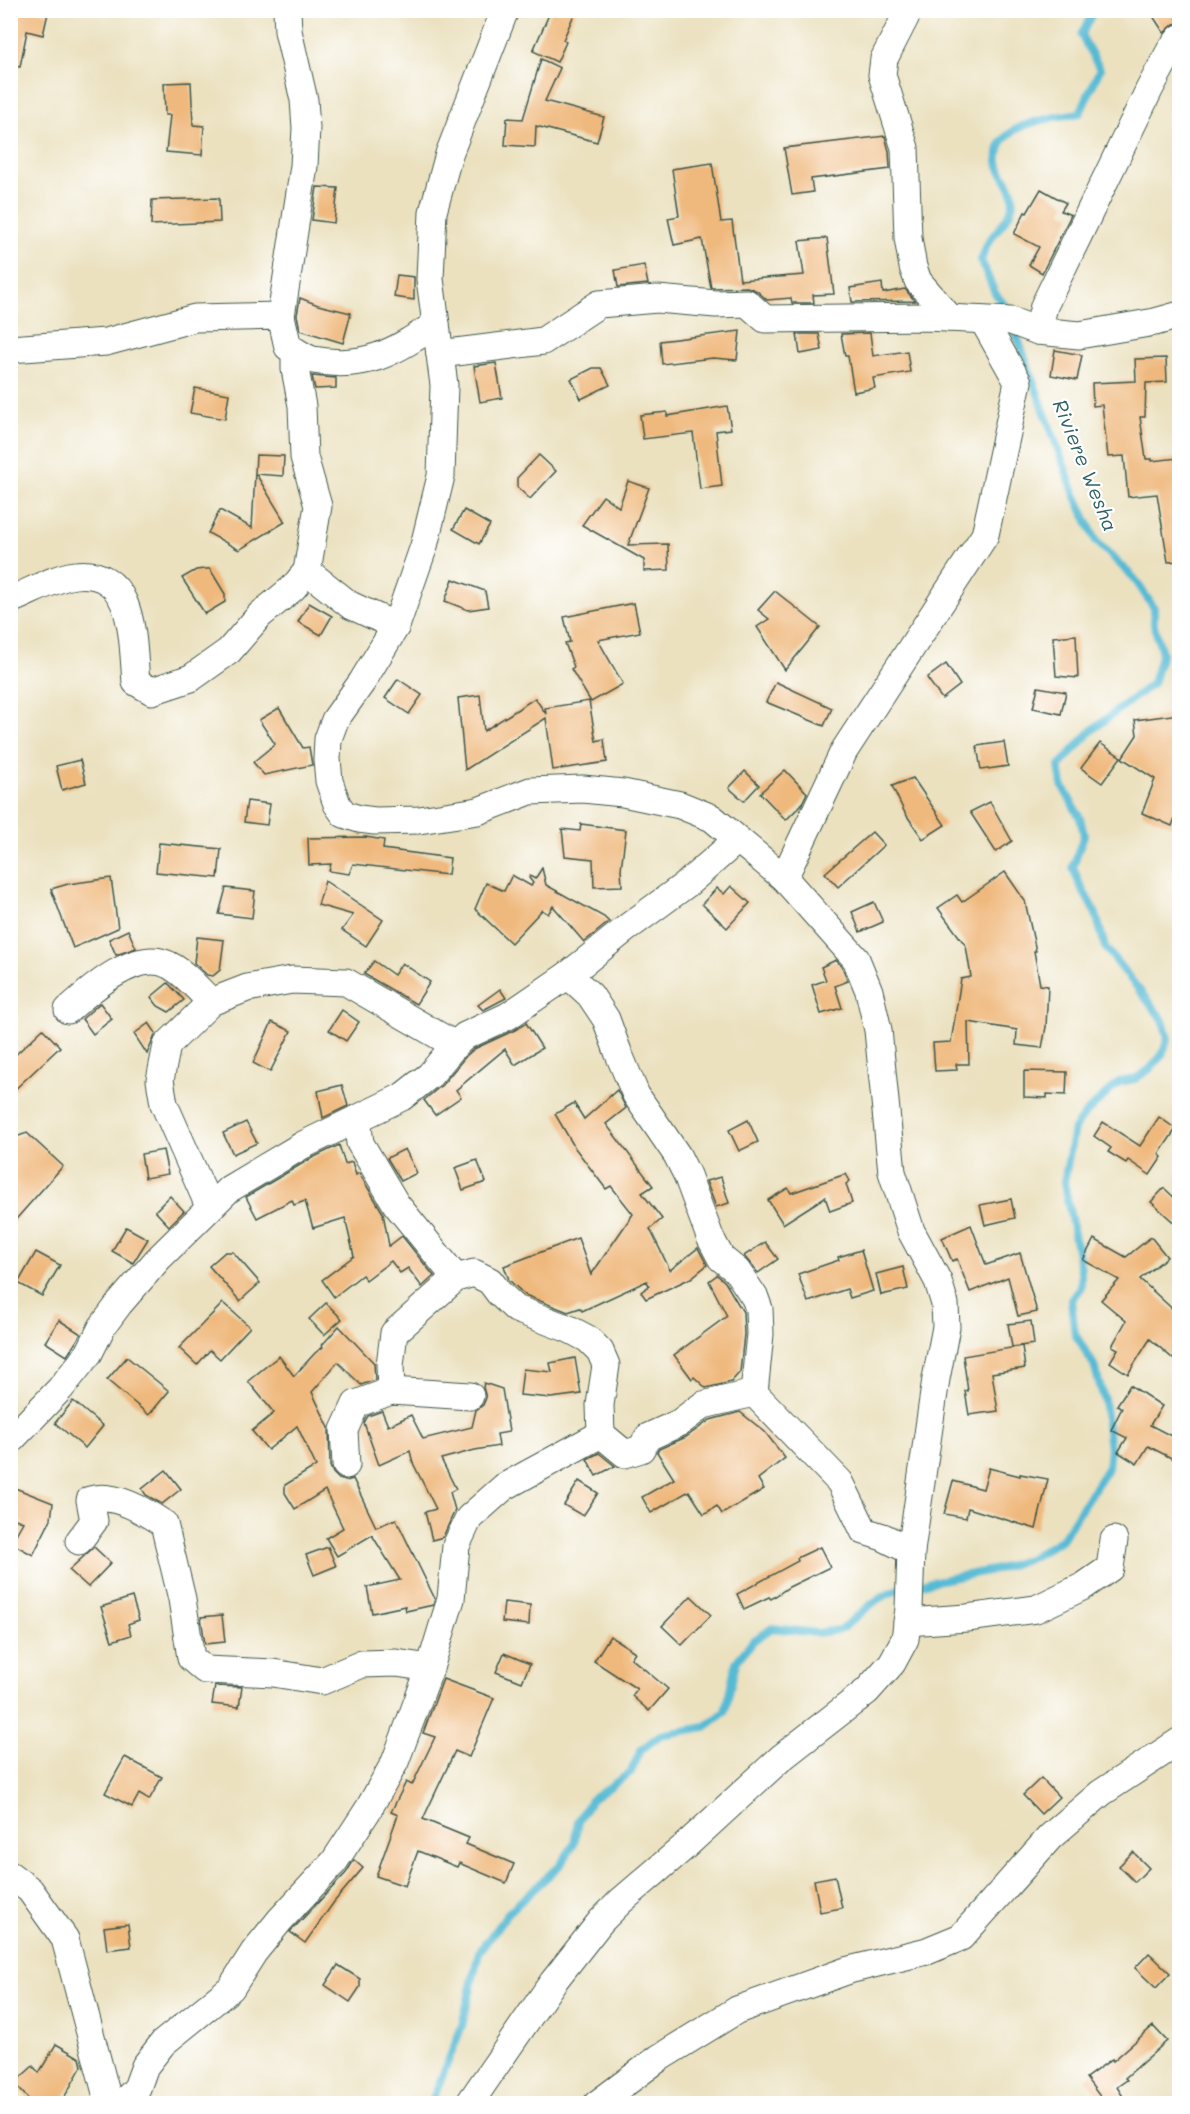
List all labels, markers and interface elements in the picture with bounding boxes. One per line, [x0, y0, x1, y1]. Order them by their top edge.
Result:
water label: Riviere Wesha [1048, 395, 1124, 535]

